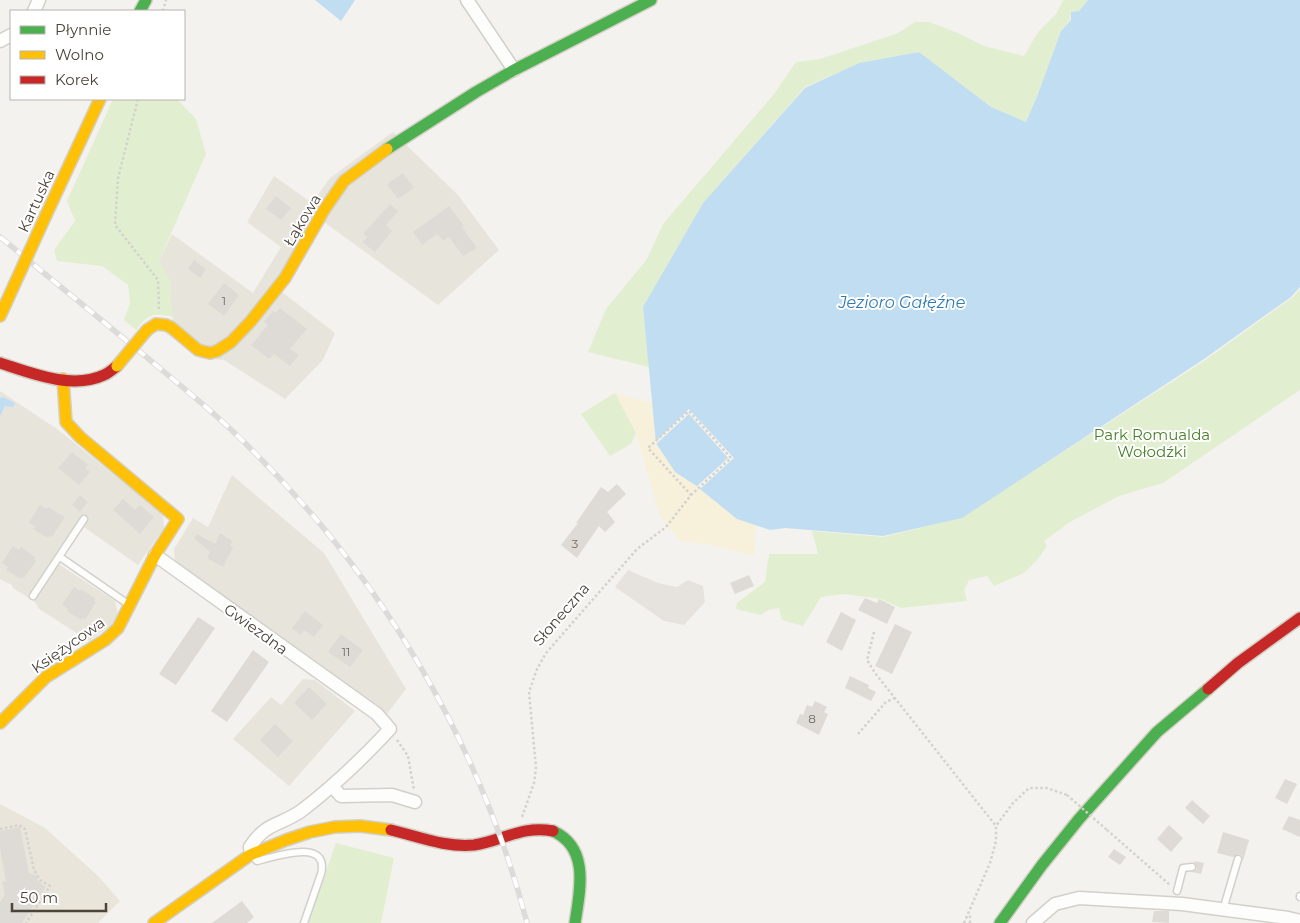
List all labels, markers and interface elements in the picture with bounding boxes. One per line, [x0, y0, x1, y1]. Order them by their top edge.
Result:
legend [10, 10, 185, 100]
text: Płynnie [55, 20, 111, 39]
text: Wolno [55, 45, 104, 64]
text: Korek [55, 70, 99, 89]
street label: Kartuska [13, 167, 59, 235]
street label: Łąkowa [279, 191, 325, 249]
house number: 1 [222, 293, 226, 308]
water label: Jezioro Gałęźne [838, 293, 965, 312]
park label: Park Romualda Wołodźki [1094, 425, 1210, 461]
house number: 3 [572, 536, 579, 551]
street label: Słoneczna [529, 579, 593, 649]
street label: Gwiezdna [220, 599, 292, 659]
street label: Księżycowa [28, 613, 108, 677]
house number: 11 [342, 644, 350, 659]
house number: 8 [808, 711, 816, 726]
scale bar [12, 880, 106, 912]
text: 50 m [20, 888, 58, 907]

